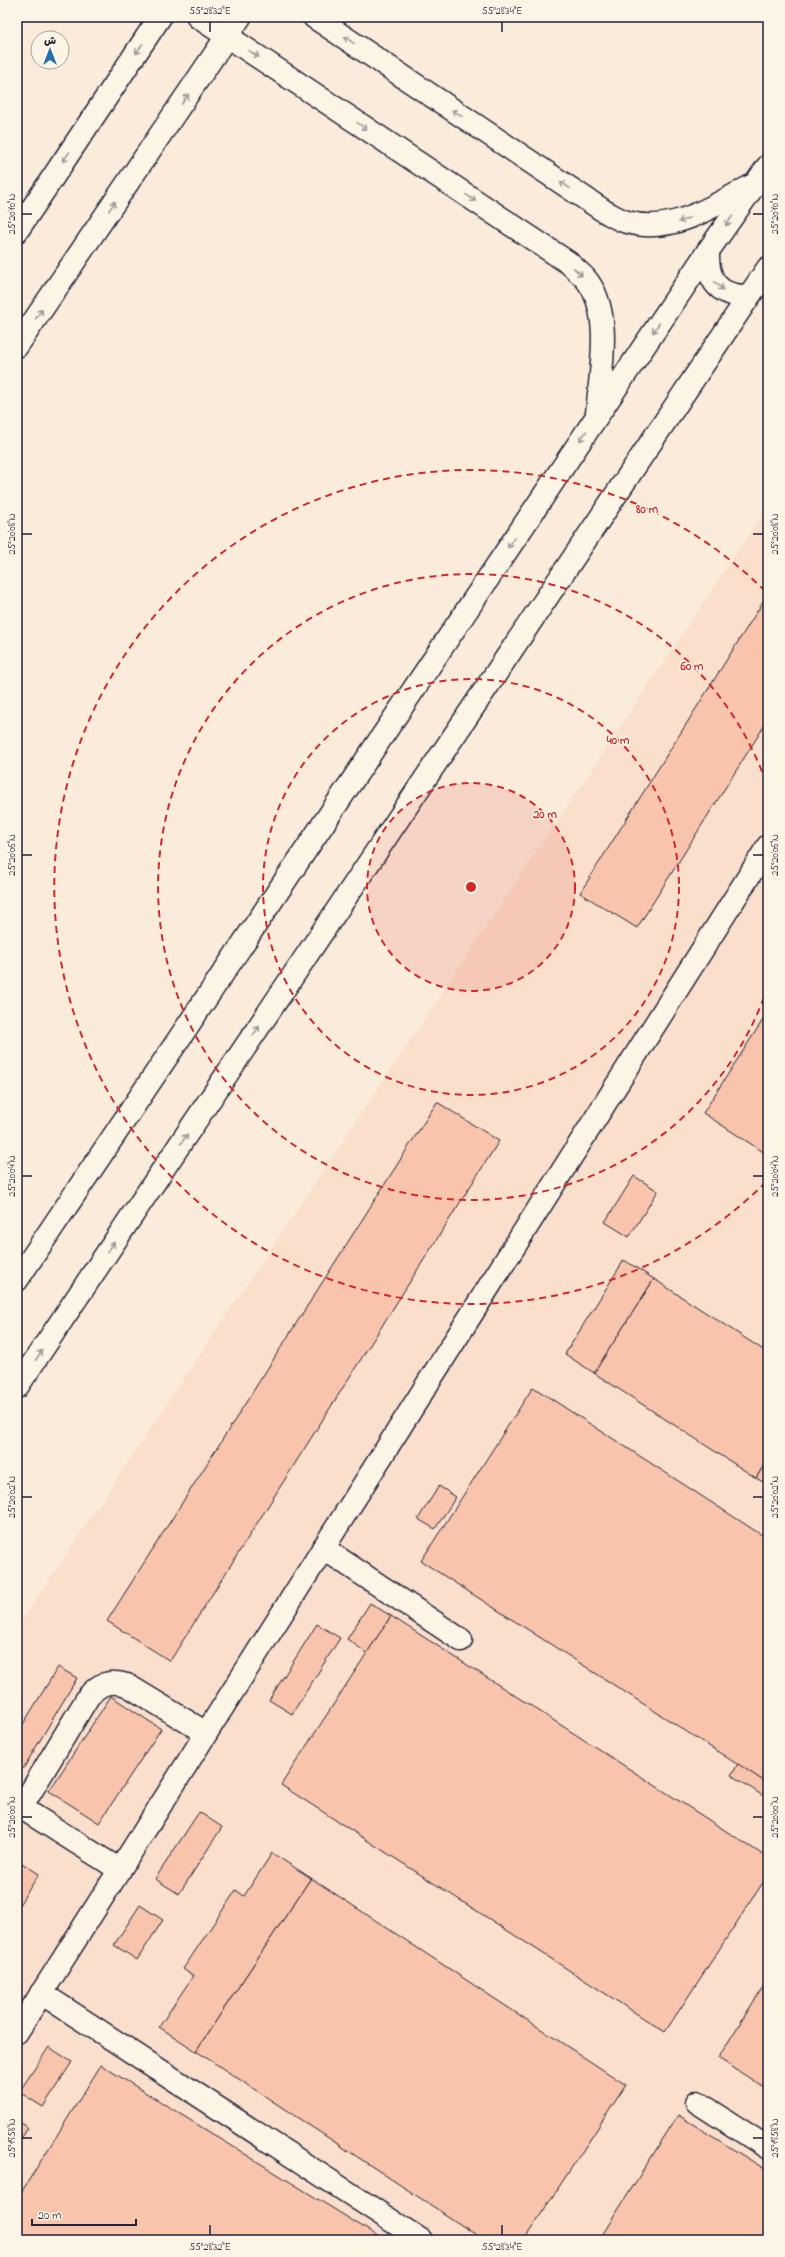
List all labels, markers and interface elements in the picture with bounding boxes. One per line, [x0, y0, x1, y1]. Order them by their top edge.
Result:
text: 55°28'32"E [189, 4, 231, 19]
text: 55°28'34"E [482, 4, 522, 19]
north arrow [30, 30, 70, 70]
text: ش [44, 33, 56, 49]
one-way arrow [343, 36, 355, 44]
one-way arrow [134, 44, 143, 55]
one-way arrow [248, 50, 259, 58]
one-way arrow [181, 94, 189, 105]
one-way arrow [452, 109, 463, 117]
one-way arrow [356, 122, 367, 130]
one-way arrow [62, 152, 70, 163]
one-way arrow [560, 181, 571, 189]
text: 25°20'10"N [5, 194, 20, 234]
one-way arrow [465, 194, 476, 202]
text: 25°20'10"N [768, 194, 783, 234]
one-way arrow [108, 201, 116, 212]
one-way arrow [725, 215, 734, 226]
one-way arrow [678, 216, 690, 224]
one-way arrow [572, 267, 583, 276]
one-way arrow [714, 281, 724, 291]
one-way arrow [35, 309, 43, 320]
one-way arrow [652, 322, 660, 333]
one-way arrow [579, 430, 587, 441]
text: 80 m [635, 501, 659, 519]
text: 25°20'08"N [5, 513, 20, 554]
text: 25°20'08"N [768, 513, 783, 554]
one-way arrow [507, 538, 515, 549]
text: 60 m [680, 658, 704, 676]
text: 40 m [606, 732, 630, 750]
text: 20 m [532, 806, 557, 824]
text: 25°20'06"N [5, 834, 20, 876]
text: 25°20'06"N [768, 834, 783, 876]
centre of rings [464, 880, 478, 894]
one-way arrow [252, 1026, 260, 1037]
one-way arrow [180, 1134, 188, 1145]
text: 25°20'04"N [5, 1155, 20, 1197]
text: 25°20'04"N [768, 1155, 783, 1197]
one-way arrow [107, 1242, 115, 1253]
one-way arrow [35, 1350, 43, 1361]
text: 25°20'02"N [5, 1476, 20, 1518]
text: 25°20'02"N [768, 1476, 783, 1518]
text: 25°20'00"N [5, 1796, 20, 1838]
text: 25°20'00"N [768, 1796, 783, 1838]
text: 25°19'58"N [5, 2118, 20, 2158]
text: 25°19'58"N [768, 2118, 783, 2158]
scale bar [32, 2201, 136, 2227]
text: 20 m [38, 2207, 61, 2225]
text: 55°28'32"E [189, 2240, 231, 2255]
text: 55°28'34"E [482, 2240, 522, 2255]

